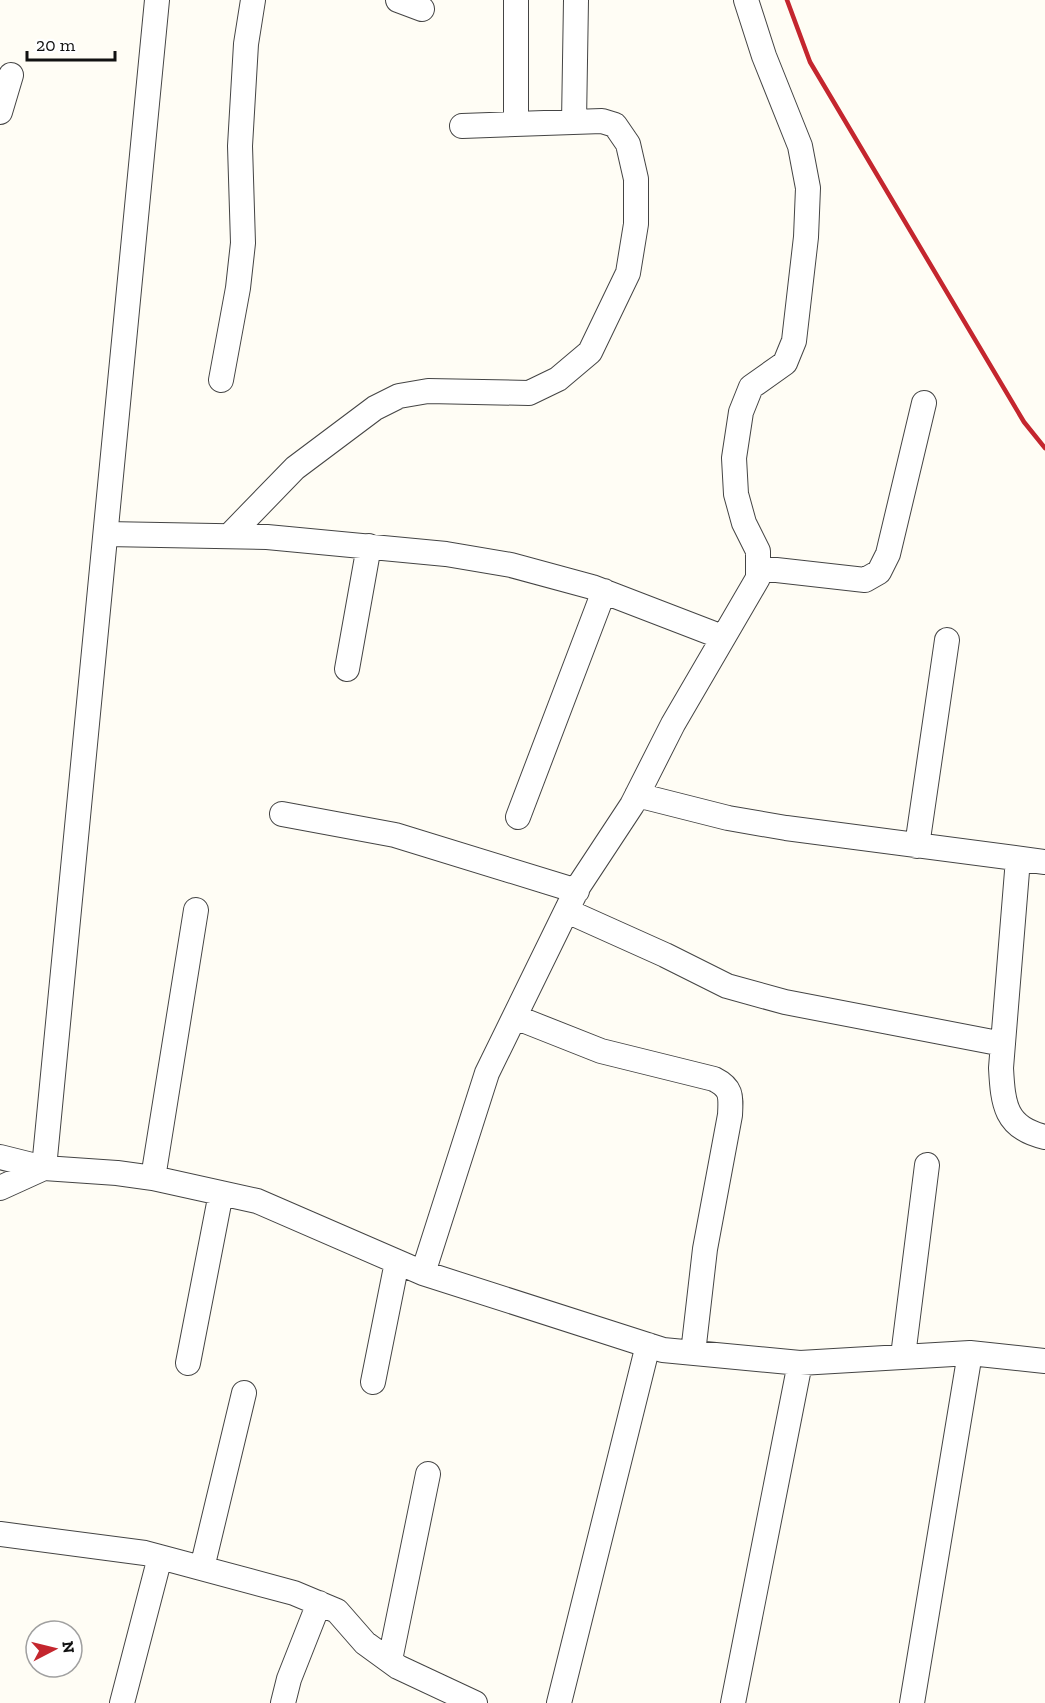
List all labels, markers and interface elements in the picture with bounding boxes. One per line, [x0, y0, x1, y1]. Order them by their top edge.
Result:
scale bar [27, 24, 116, 62]
text: 20 m [36, 34, 76, 56]
north arrow [24, 1619, 84, 1679]
text: N [58, 1640, 79, 1654]

